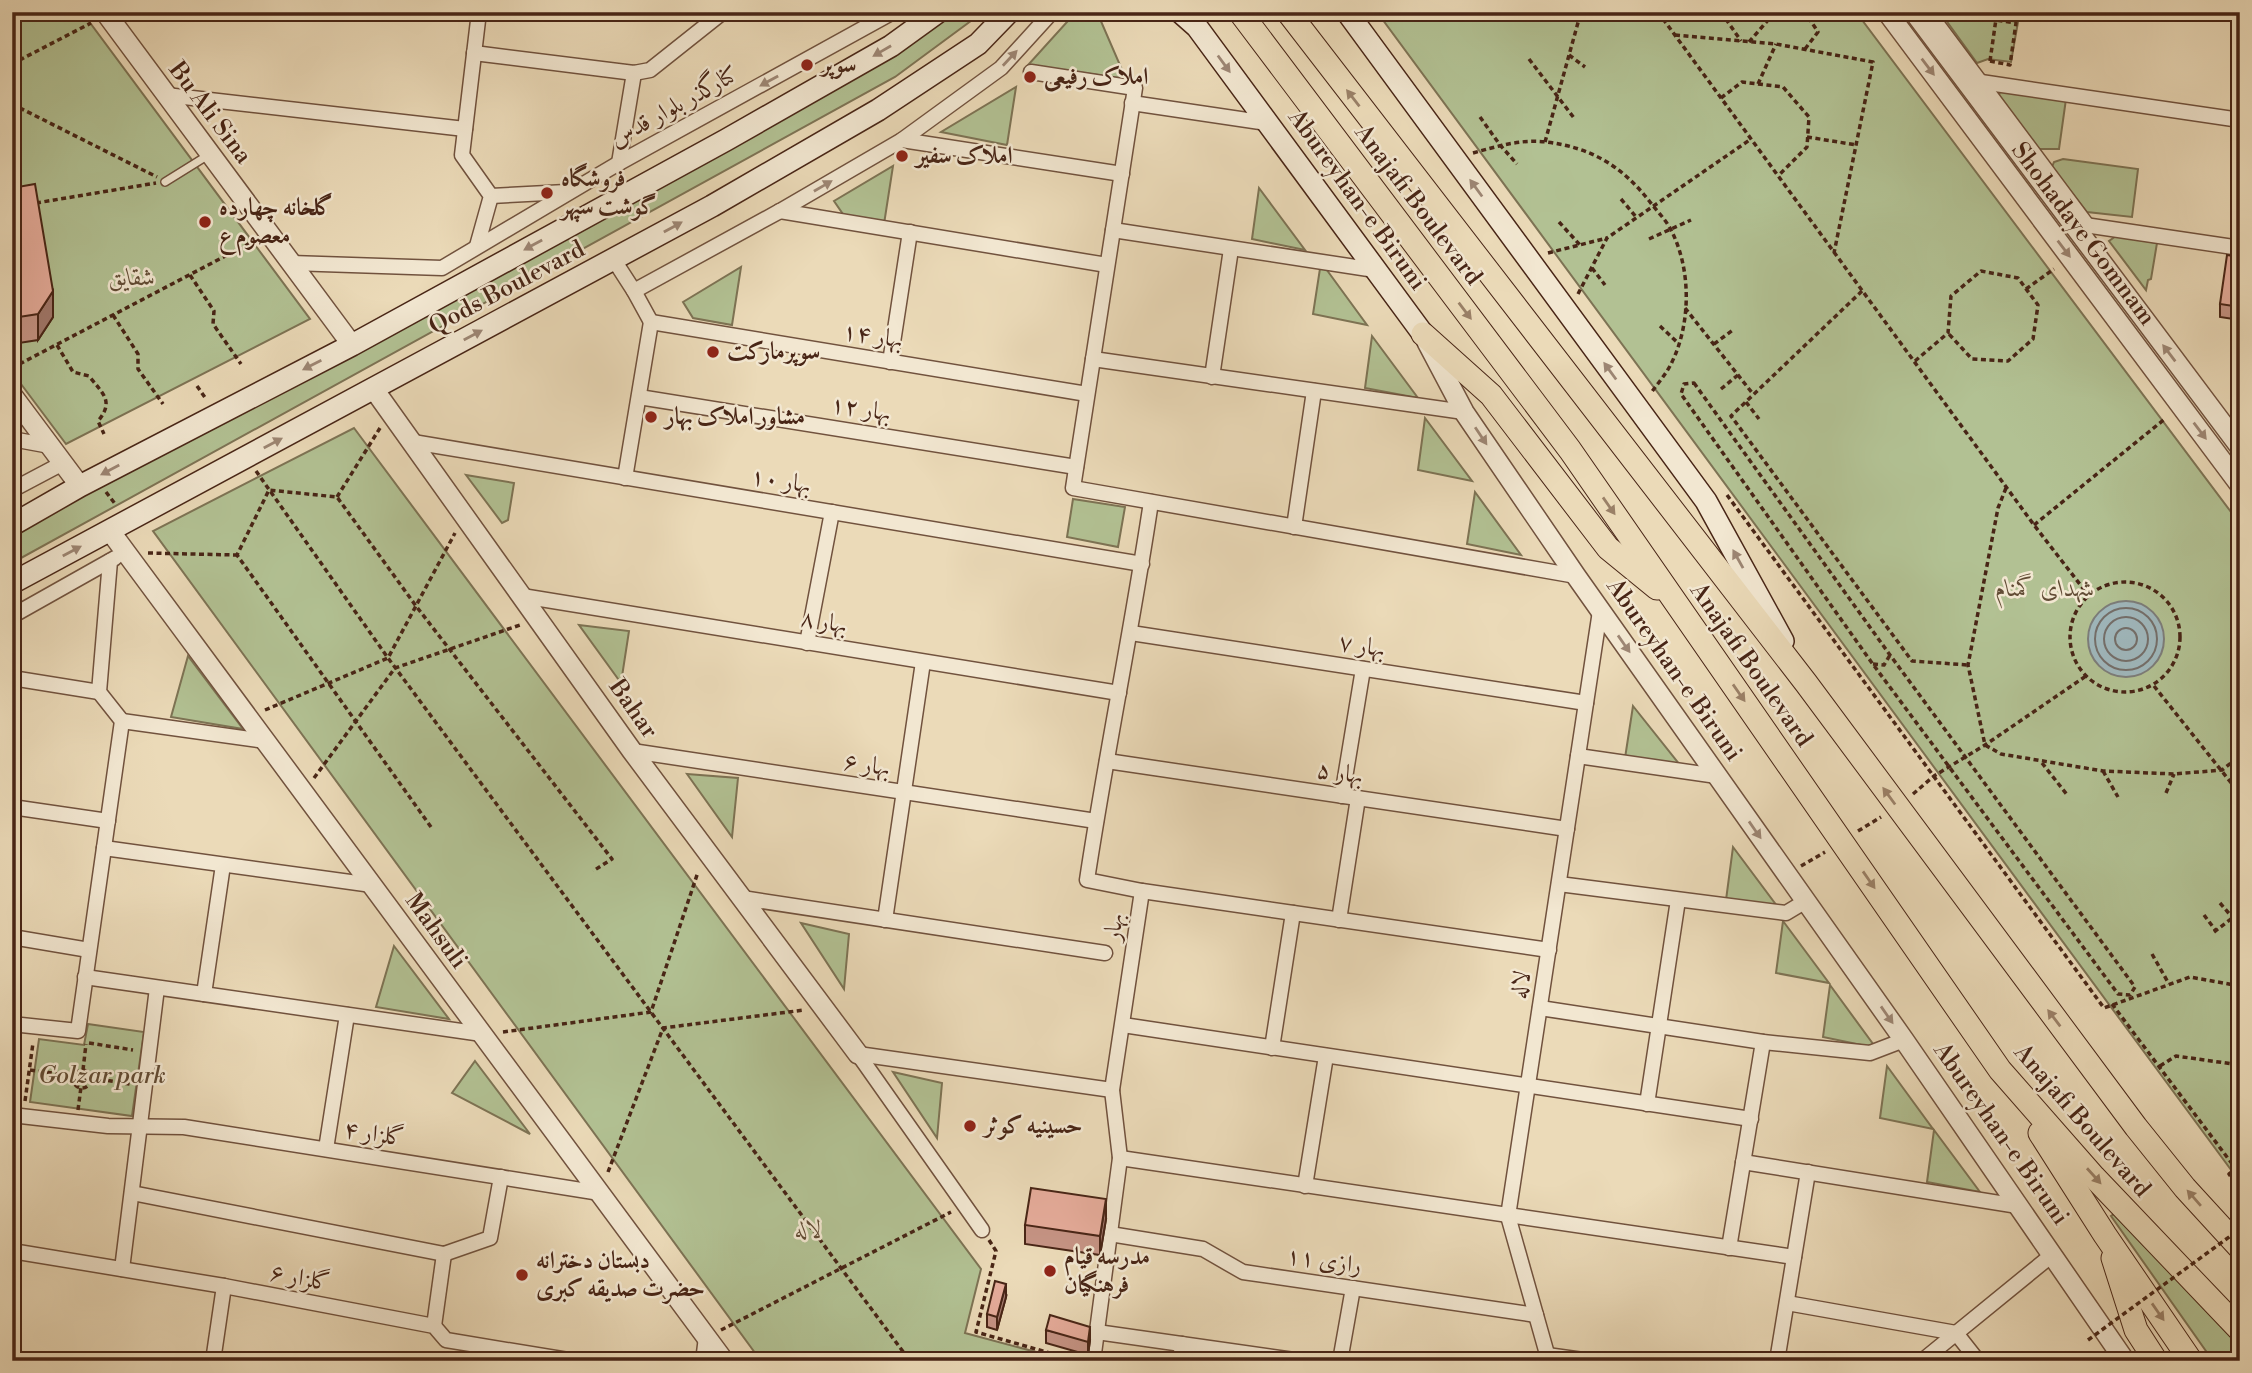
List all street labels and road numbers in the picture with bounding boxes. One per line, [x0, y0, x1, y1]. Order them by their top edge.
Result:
street label: Bu Ali Sina [161, 55, 259, 171]
street label: کنارگذر بلوار قدس [603, 57, 743, 155]
street label: Abureyhan-e Biruni [1281, 103, 1433, 296]
street label: Anajafi Boulevard [1347, 118, 1488, 292]
street label: Shohadaye Gomnam [2004, 136, 2162, 332]
street label: Qods Boulevard [424, 234, 590, 342]
street label: بهار ۱۴ [841, 316, 905, 356]
street label: بهار ۱۲ [829, 389, 893, 429]
street label: بهار ۱۰ [749, 461, 813, 501]
street label: Abureyhan-e Biruni [1599, 572, 1748, 767]
street label: Anajafi Boulevard [1683, 576, 1819, 753]
street label: بهار ۸ [799, 604, 849, 640]
street label: بهار ۷ [1337, 628, 1387, 664]
street label: Bahar [601, 673, 664, 745]
street label: بهار ۶ [842, 747, 892, 783]
street label: بهار ۵ [1315, 755, 1365, 791]
street label: Mahsuli [398, 887, 474, 975]
street label: بهار [1097, 911, 1131, 945]
street label: لاله [1504, 969, 1538, 1001]
street label: Abureyhan-e Biruni [1926, 1036, 2075, 1231]
street label: Anajafi Boulevard [2007, 1037, 2157, 1204]
street label: گلزار ۴ [342, 1113, 406, 1154]
street label: رازی ۱۱ [1284, 1241, 1364, 1281]
street label: گلزار ۶ [267, 1257, 333, 1299]

